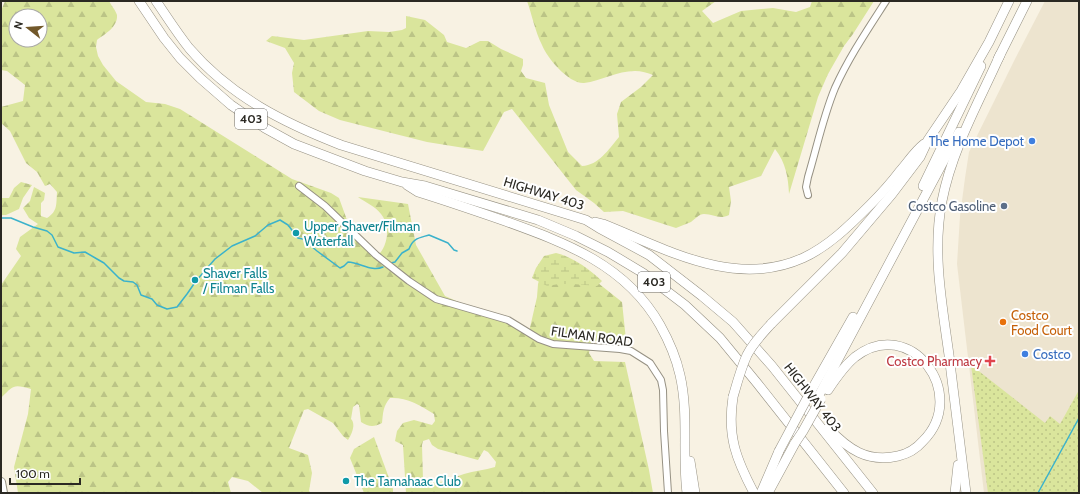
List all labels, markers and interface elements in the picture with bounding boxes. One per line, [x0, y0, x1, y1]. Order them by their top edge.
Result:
north arrow [8, 8, 48, 48]
text: N [11, 19, 26, 31]
road number: 403 [235, 109, 267, 129]
place label: The Home Depot [929, 133, 1025, 149]
marker: The Home Depot [1027, 136, 1037, 146]
street label: HIGHWAY 403 [502, 173, 586, 213]
place label: Costco Gasoline [908, 198, 996, 214]
marker: Costco Gasoline [999, 201, 1009, 211]
place label: Upper Shaver/Filman Waterfall [304, 218, 420, 249]
marker: Upper Shaver/Filman Waterfall [291, 228, 301, 238]
place label: Shaver Falls / Filman Falls [202, 265, 275, 296]
road number: 403 [638, 272, 670, 292]
marker: Shaver Falls / Filman Falls [190, 275, 200, 285]
place label: Costco Food Court [1011, 307, 1073, 338]
marker: Costco Food Court [998, 317, 1008, 327]
street label: FILMAN ROAD [550, 322, 634, 350]
place label: Costco [1033, 346, 1071, 362]
marker: Costco [1020, 349, 1030, 359]
place label: Costco Pharmacy [887, 353, 982, 369]
marker: Costco Pharmacy [985, 356, 995, 366]
street label: HIGHWAY 403 [781, 359, 845, 435]
scale bar [10, 460, 80, 486]
text: 100 m [16, 466, 50, 481]
place label: The Tamahaac Club [354, 473, 461, 489]
marker: The Tamahaac Club [341, 476, 351, 486]

